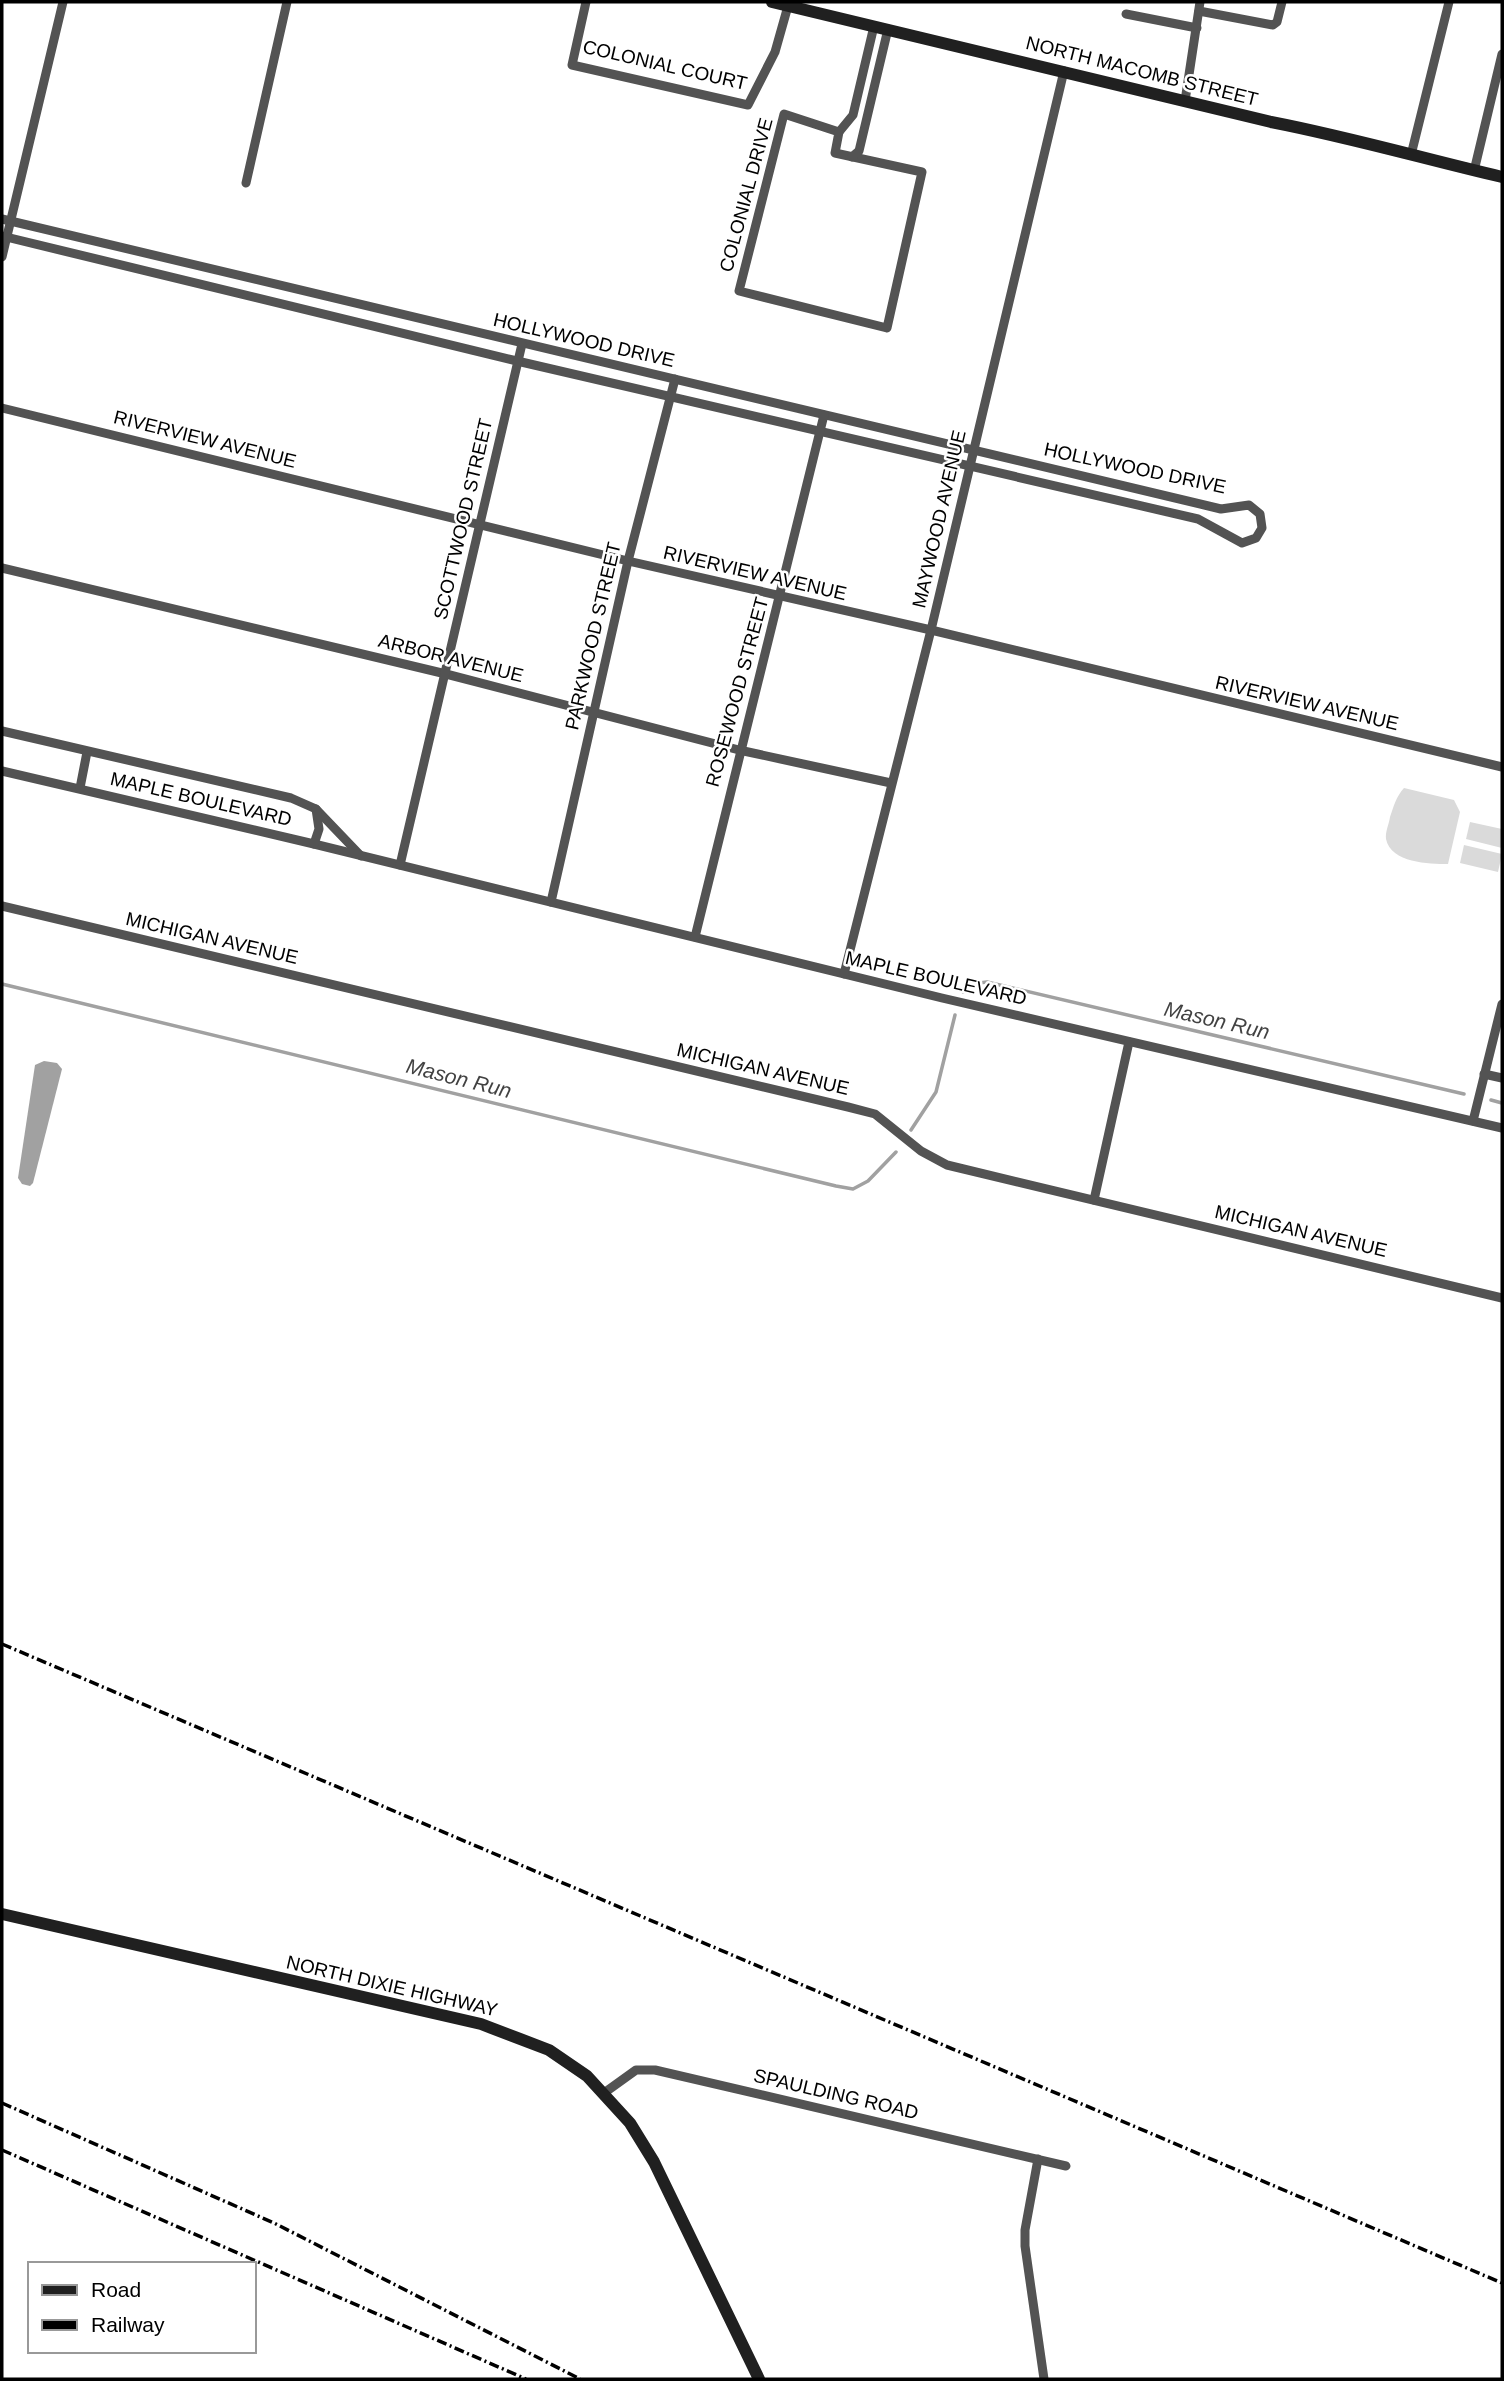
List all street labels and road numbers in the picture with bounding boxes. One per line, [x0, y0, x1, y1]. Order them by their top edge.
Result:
street label: NORTH MACOMB STREET [1024, 32, 1260, 110]
street label: COLONIAL COURT [581, 36, 750, 94]
street label: COLONIAL DRIVE [715, 116, 777, 274]
street label: HOLLYWOOD DRIVE [491, 309, 677, 371]
street label: RIVERVIEW AVENUE [112, 406, 298, 472]
street label: SCOTTWOOD STREET [430, 416, 496, 622]
street label: MAYWOOD AVENUE [908, 428, 970, 610]
street label: HOLLYWOOD DRIVE [1042, 438, 1228, 498]
street label: PARKWOOD STREET [561, 540, 625, 732]
street label: RIVERVIEW AVENUE [661, 542, 849, 604]
street label: ROSEWOOD STREET [702, 595, 773, 789]
street label: ARBOR AVENUE [376, 630, 526, 686]
street label: RIVERVIEW AVENUE [1213, 672, 1401, 734]
street label: MAPLE BOULEVARD [108, 768, 294, 830]
street label: MICHIGAN AVENUE [124, 908, 300, 968]
street label: MAPLE BOULEVARD [843, 947, 1029, 1009]
street label: MICHIGAN AVENUE [675, 1039, 851, 1099]
street label: MICHIGAN AVENUE [1213, 1201, 1389, 1261]
street label: NORTH DIXIE HIGHWAY [284, 1951, 500, 2021]
street label: SPAULDING ROAD [752, 2065, 920, 2123]

